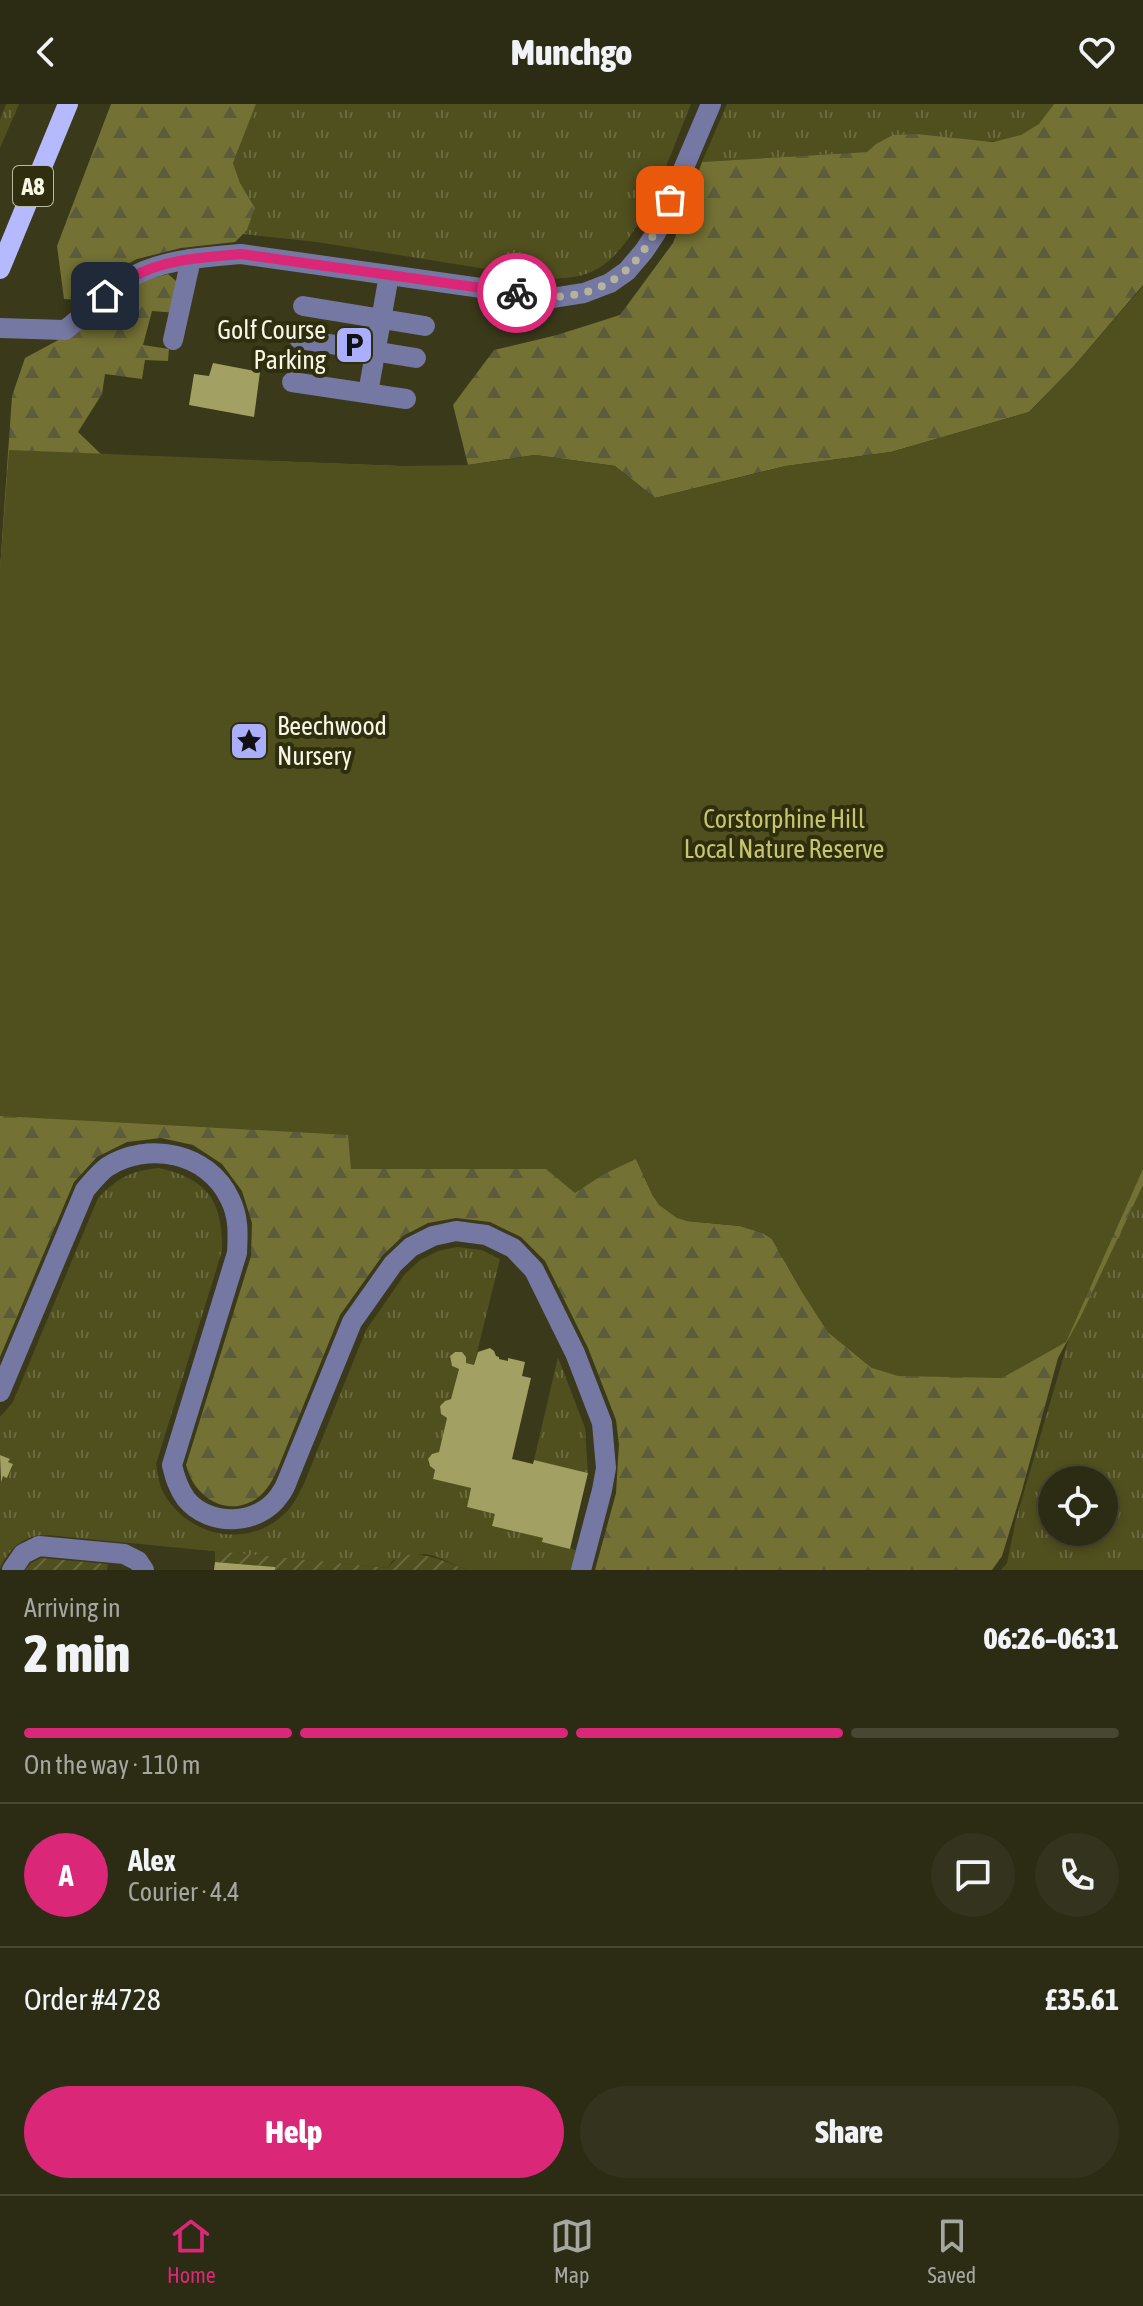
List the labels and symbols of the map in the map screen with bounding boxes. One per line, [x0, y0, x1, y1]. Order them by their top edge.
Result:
road number: A8 [13, 166, 53, 206]
pin [636, 166, 704, 234]
courier [477, 253, 557, 333]
pin [71, 262, 139, 330]
place label: Golf Course Parking [217, 315, 327, 375]
parking icon: Golf Course Parking [333, 324, 375, 366]
place label: Beechwood Nursery [277, 711, 387, 771]
place icon: Beechwood Nursery [228, 720, 270, 762]
park label: Corstorphine Hill Local Nature Reserve [684, 804, 884, 864]

